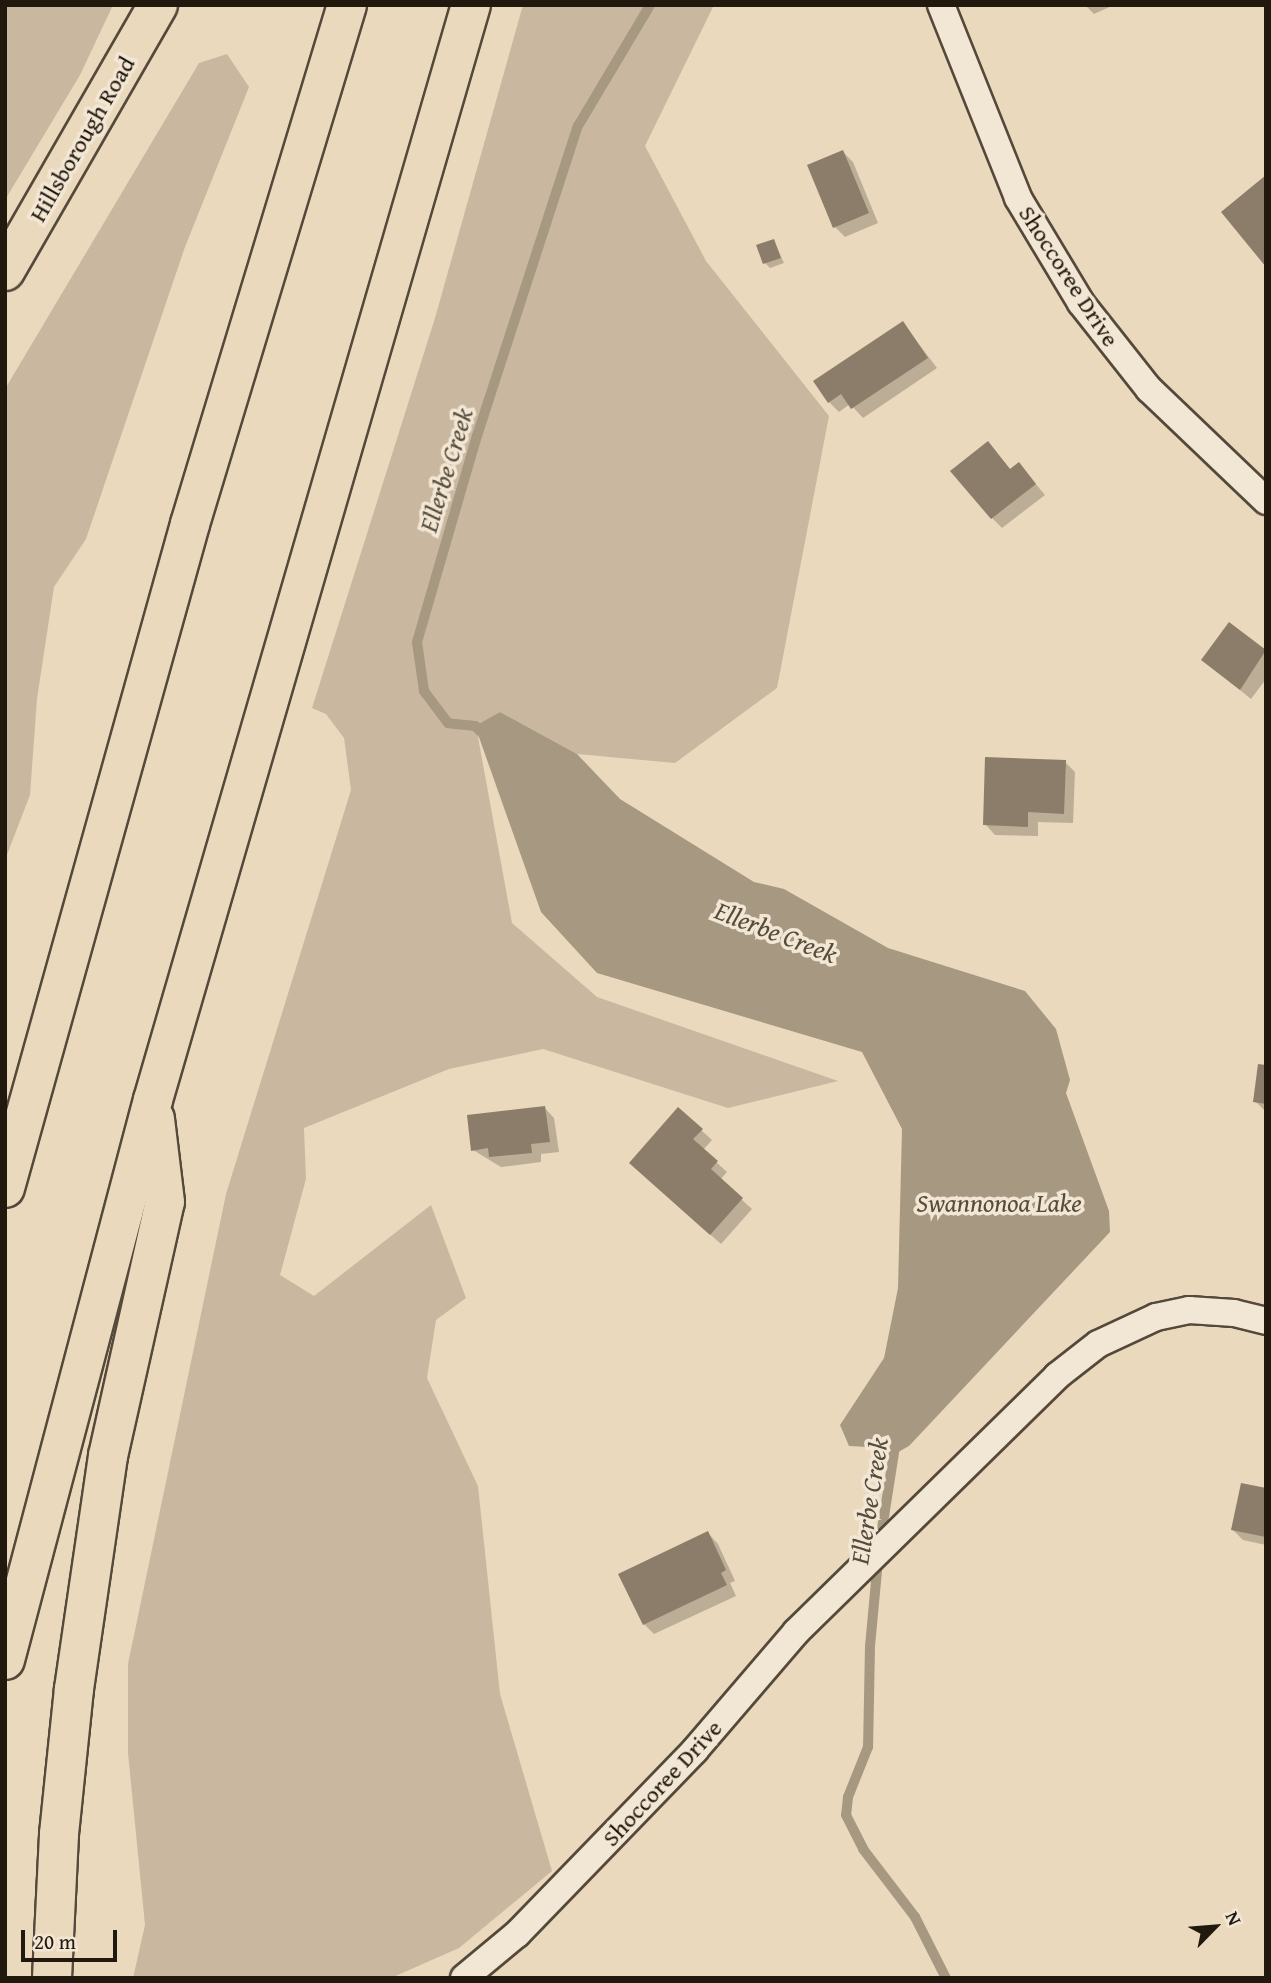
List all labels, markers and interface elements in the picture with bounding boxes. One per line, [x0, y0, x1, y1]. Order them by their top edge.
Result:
street label: Hillsborough Road [23, 51, 141, 227]
street label: Shoccoree Drive [1013, 200, 1125, 352]
water label: Ellerbe Creek [412, 404, 480, 536]
water label: Ellerbe Creek [711, 895, 841, 969]
water label: Swannonoa Lake [916, 1187, 1082, 1219]
water label: Ellerbe Creek [844, 1435, 894, 1567]
street label: Shoccoree Drive [596, 1714, 728, 1852]
north arrow [1180, 1892, 1250, 1962]
text: N [1219, 1906, 1249, 1930]
scale bar [24, 1916, 121, 1960]
text: 20 m [34, 1926, 76, 1957]

